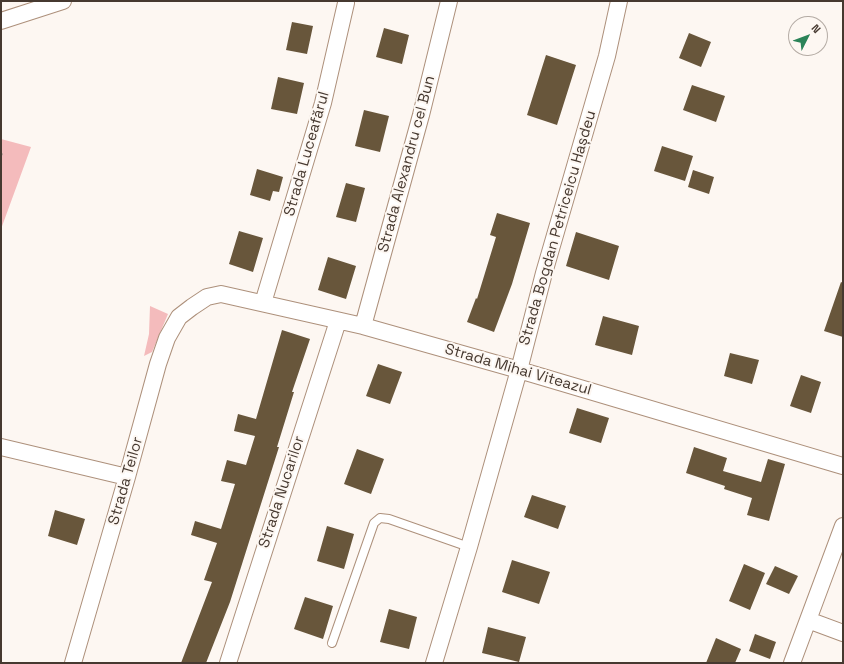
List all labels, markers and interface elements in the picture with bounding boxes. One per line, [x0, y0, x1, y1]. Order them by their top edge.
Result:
north arrow [788, 16, 828, 56]
text: N [809, 21, 824, 36]
street label: Strada Alexandru cel Bun [375, 74, 439, 254]
street label: Strada Luceafărul [281, 90, 333, 218]
street label: Strada Bogdan Petriceicu Hașdeu [516, 109, 600, 347]
street label: Strada Mihai Viteazul [443, 340, 593, 400]
street label: Strada Nucarilor [255, 434, 309, 550]
street label: Strada Teilor [105, 435, 147, 527]

